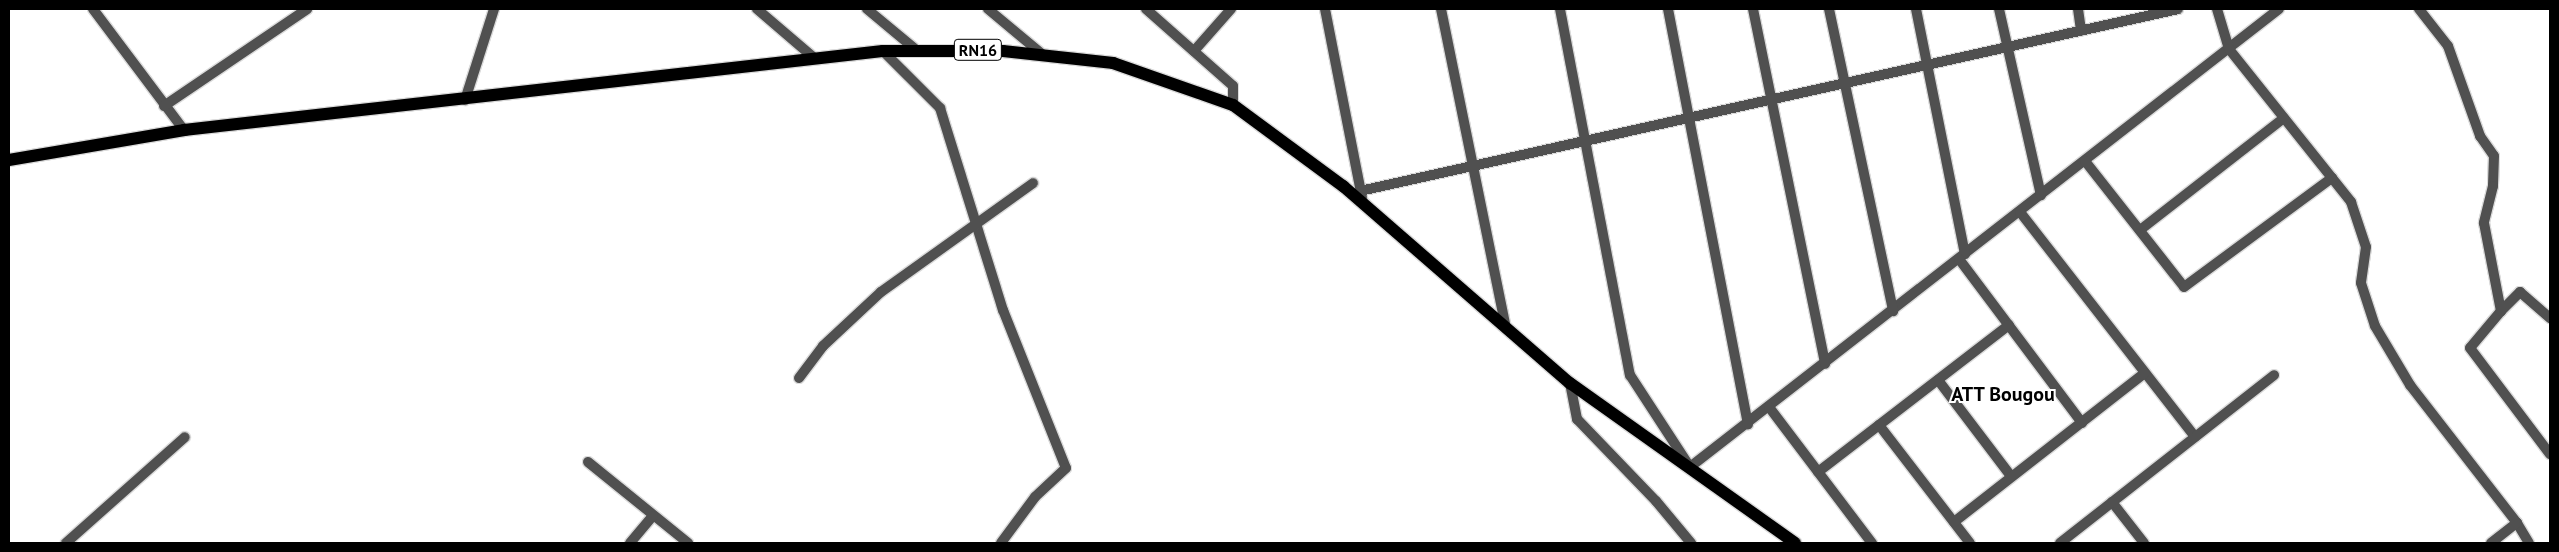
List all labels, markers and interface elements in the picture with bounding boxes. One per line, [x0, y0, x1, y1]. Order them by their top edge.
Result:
road number: RN16 [953, 36, 1003, 64]
district label: ATT Bougou [1951, 382, 2055, 406]

